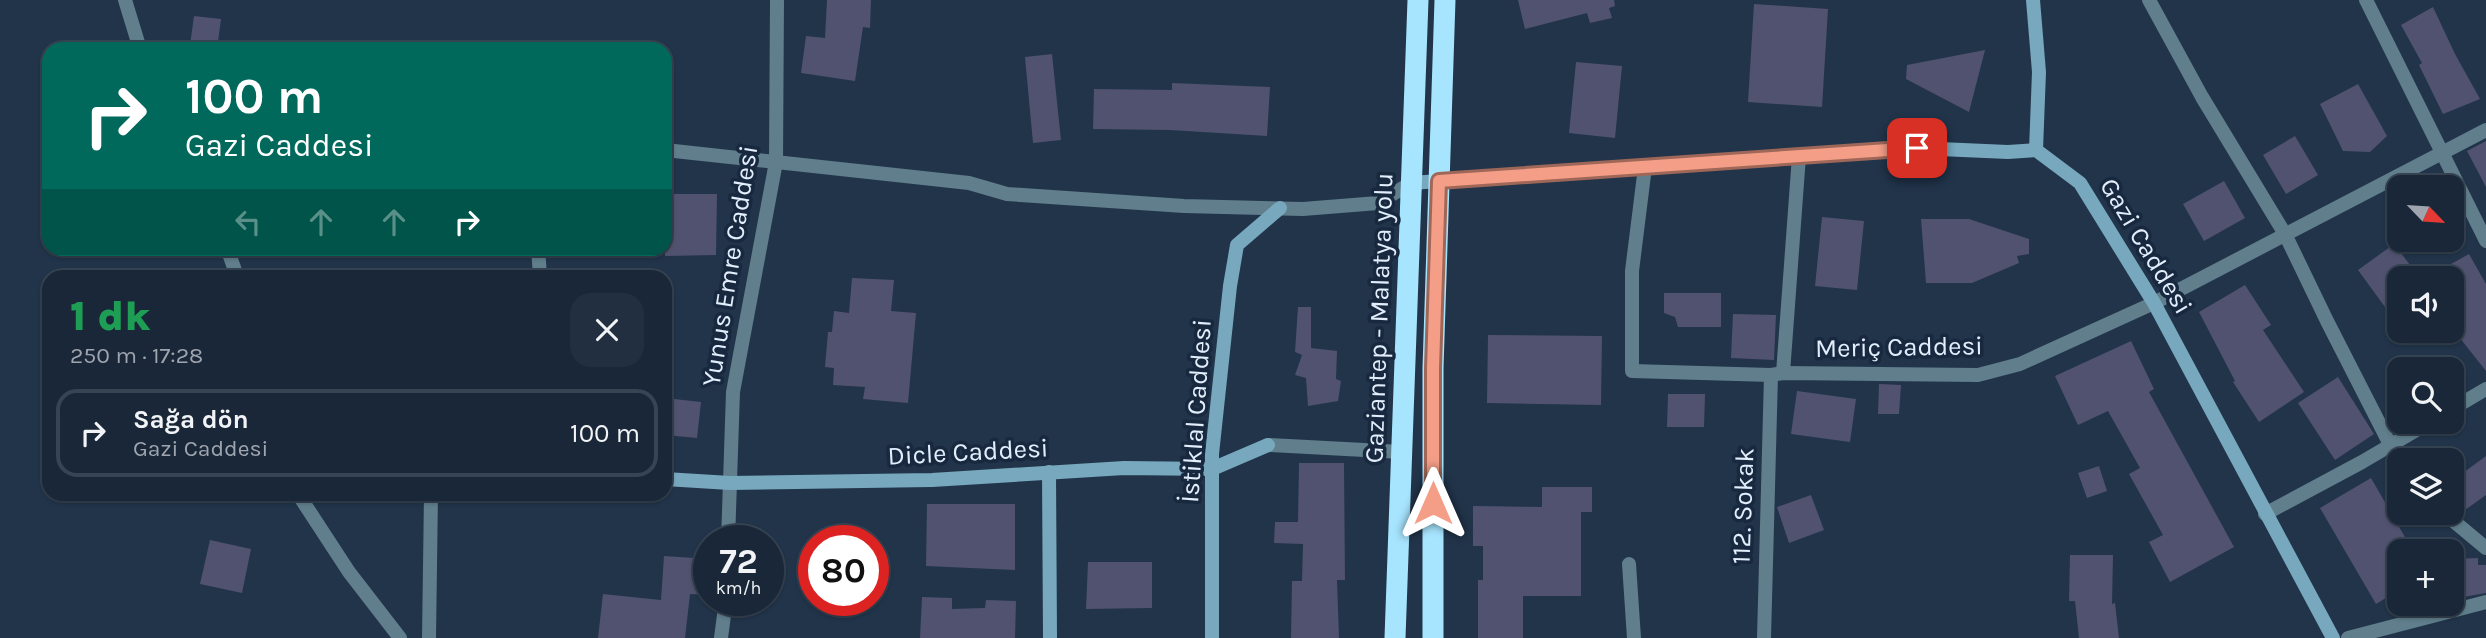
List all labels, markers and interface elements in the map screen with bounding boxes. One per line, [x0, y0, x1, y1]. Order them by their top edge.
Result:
text: 100 m [185, 68, 323, 125]
icon: right [70, 70, 161, 161]
pin [1887, 118, 1947, 178]
text: Gazi Caddesi [185, 127, 373, 164]
icon: arrive [1898, 129, 1936, 167]
street label: Yunus Emre Caddesi [696, 143, 764, 389]
street label: Gaziantep - Malatya yolu [1358, 172, 1400, 464]
street label: Gazi Caddesi [2093, 172, 2199, 320]
north arrow [2387, 175, 2464, 252]
map controls [2387, 175, 2464, 616]
icon: left [229, 203, 267, 241]
icon: ahead [302, 203, 340, 241]
icon: ahead [375, 203, 413, 241]
icon: right [448, 203, 486, 241]
button: sound [2387, 266, 2464, 343]
text: 1 dk [70, 291, 150, 341]
button: close [570, 293, 644, 367]
street label: İstiklal Caddesi [1174, 318, 1218, 504]
street label: Meriç Caddesi [1815, 330, 1983, 364]
text: 250 m · 17:28 [70, 342, 203, 369]
button: search [2387, 357, 2464, 434]
text: Sağa dön [133, 404, 249, 435]
icon: right [74, 414, 112, 452]
text: 100 m [570, 418, 640, 449]
street label: Dicle Caddesi [887, 432, 1049, 472]
text: Gazi Caddesi [133, 435, 268, 462]
street label: 112. Sokak [1725, 447, 1761, 565]
button: layers [2387, 448, 2464, 525]
position arrow [1396, 466, 1470, 540]
speed limit sign: 80 [798, 525, 889, 616]
button: + [2387, 539, 2464, 616]
text: 72 [719, 541, 758, 582]
text: km/h [716, 577, 761, 599]

